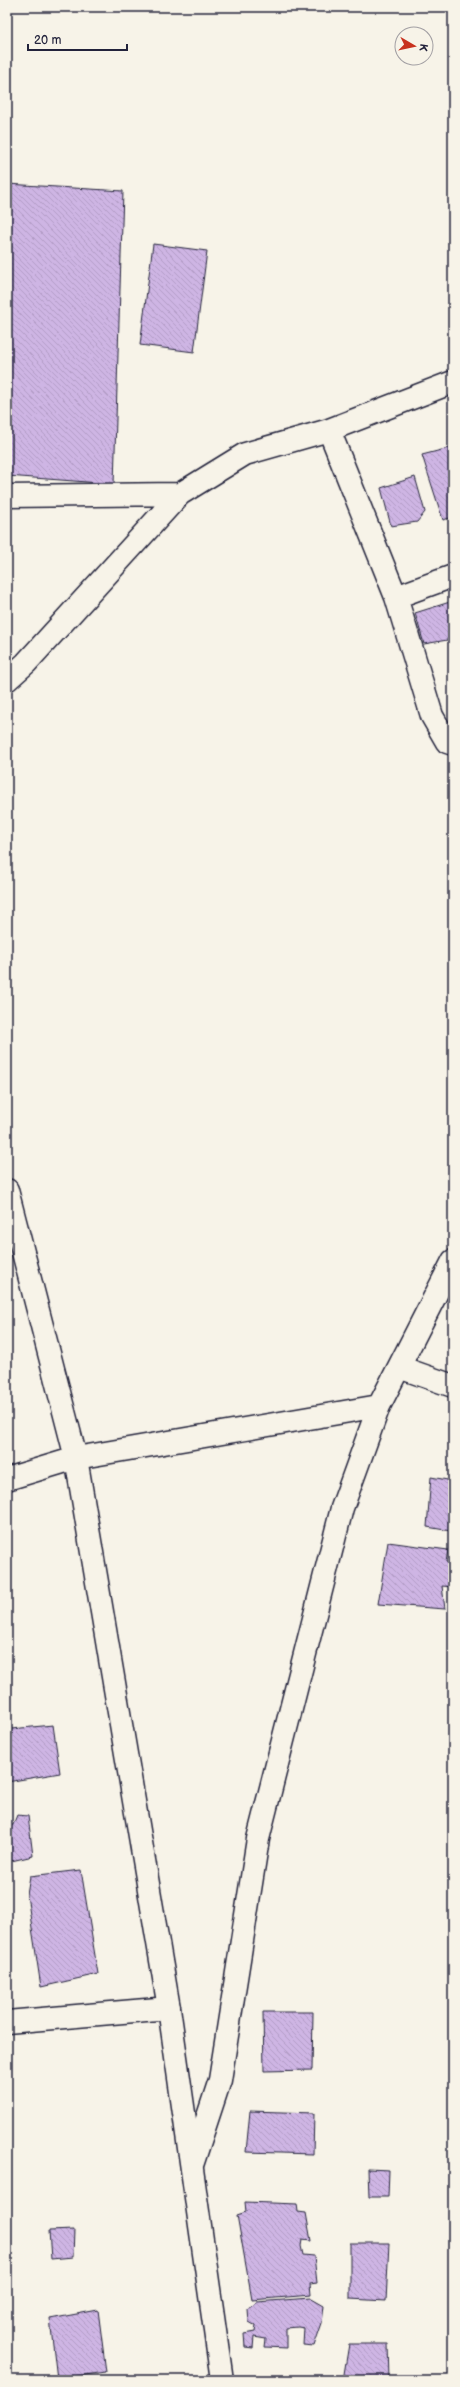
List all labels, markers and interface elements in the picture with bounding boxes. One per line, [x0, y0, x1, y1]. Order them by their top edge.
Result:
scale bar [28, 26, 127, 52]
north arrow [394, 26, 434, 66]
text: 20 m [34, 33, 61, 48]
text: K [416, 43, 430, 53]

